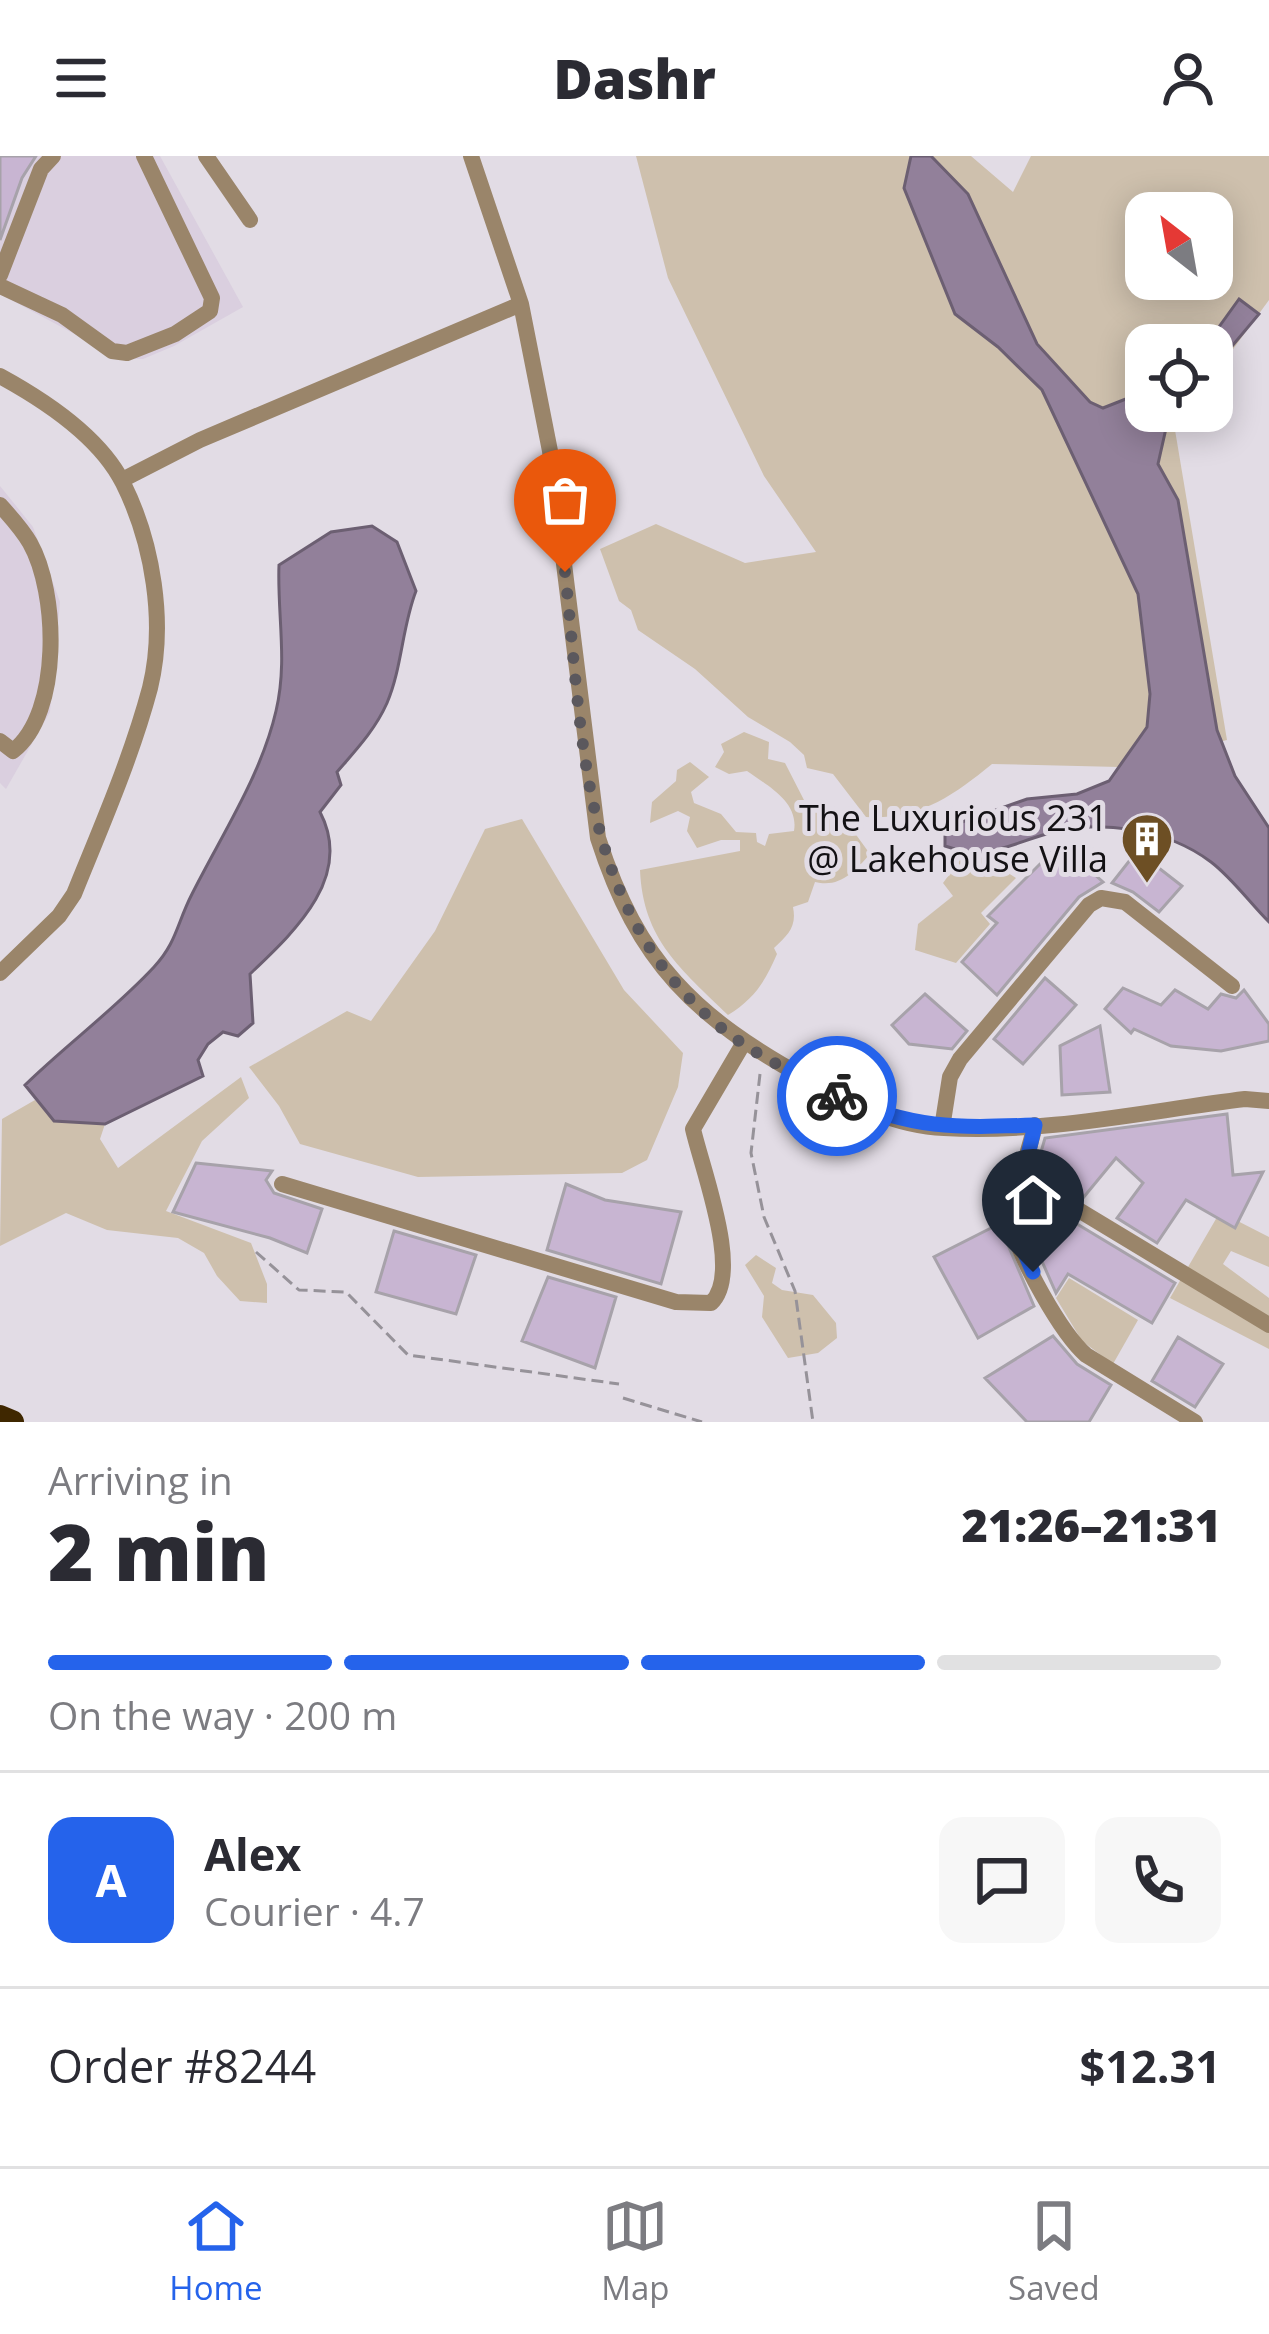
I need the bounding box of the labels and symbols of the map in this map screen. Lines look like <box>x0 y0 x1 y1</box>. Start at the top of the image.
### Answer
north arrow <box>1125 192 1233 300</box>
pin <box>514 449 616 572</box>
place label: The Luxurious 231 @ Lakehouse Villa <box>799 793 1108 883</box>
building icon: The Luxurious 231 @ Lakehouse Villa <box>1119 811 1175 885</box>
courier <box>777 1036 897 1156</box>
pin <box>982 1149 1084 1272</box>

